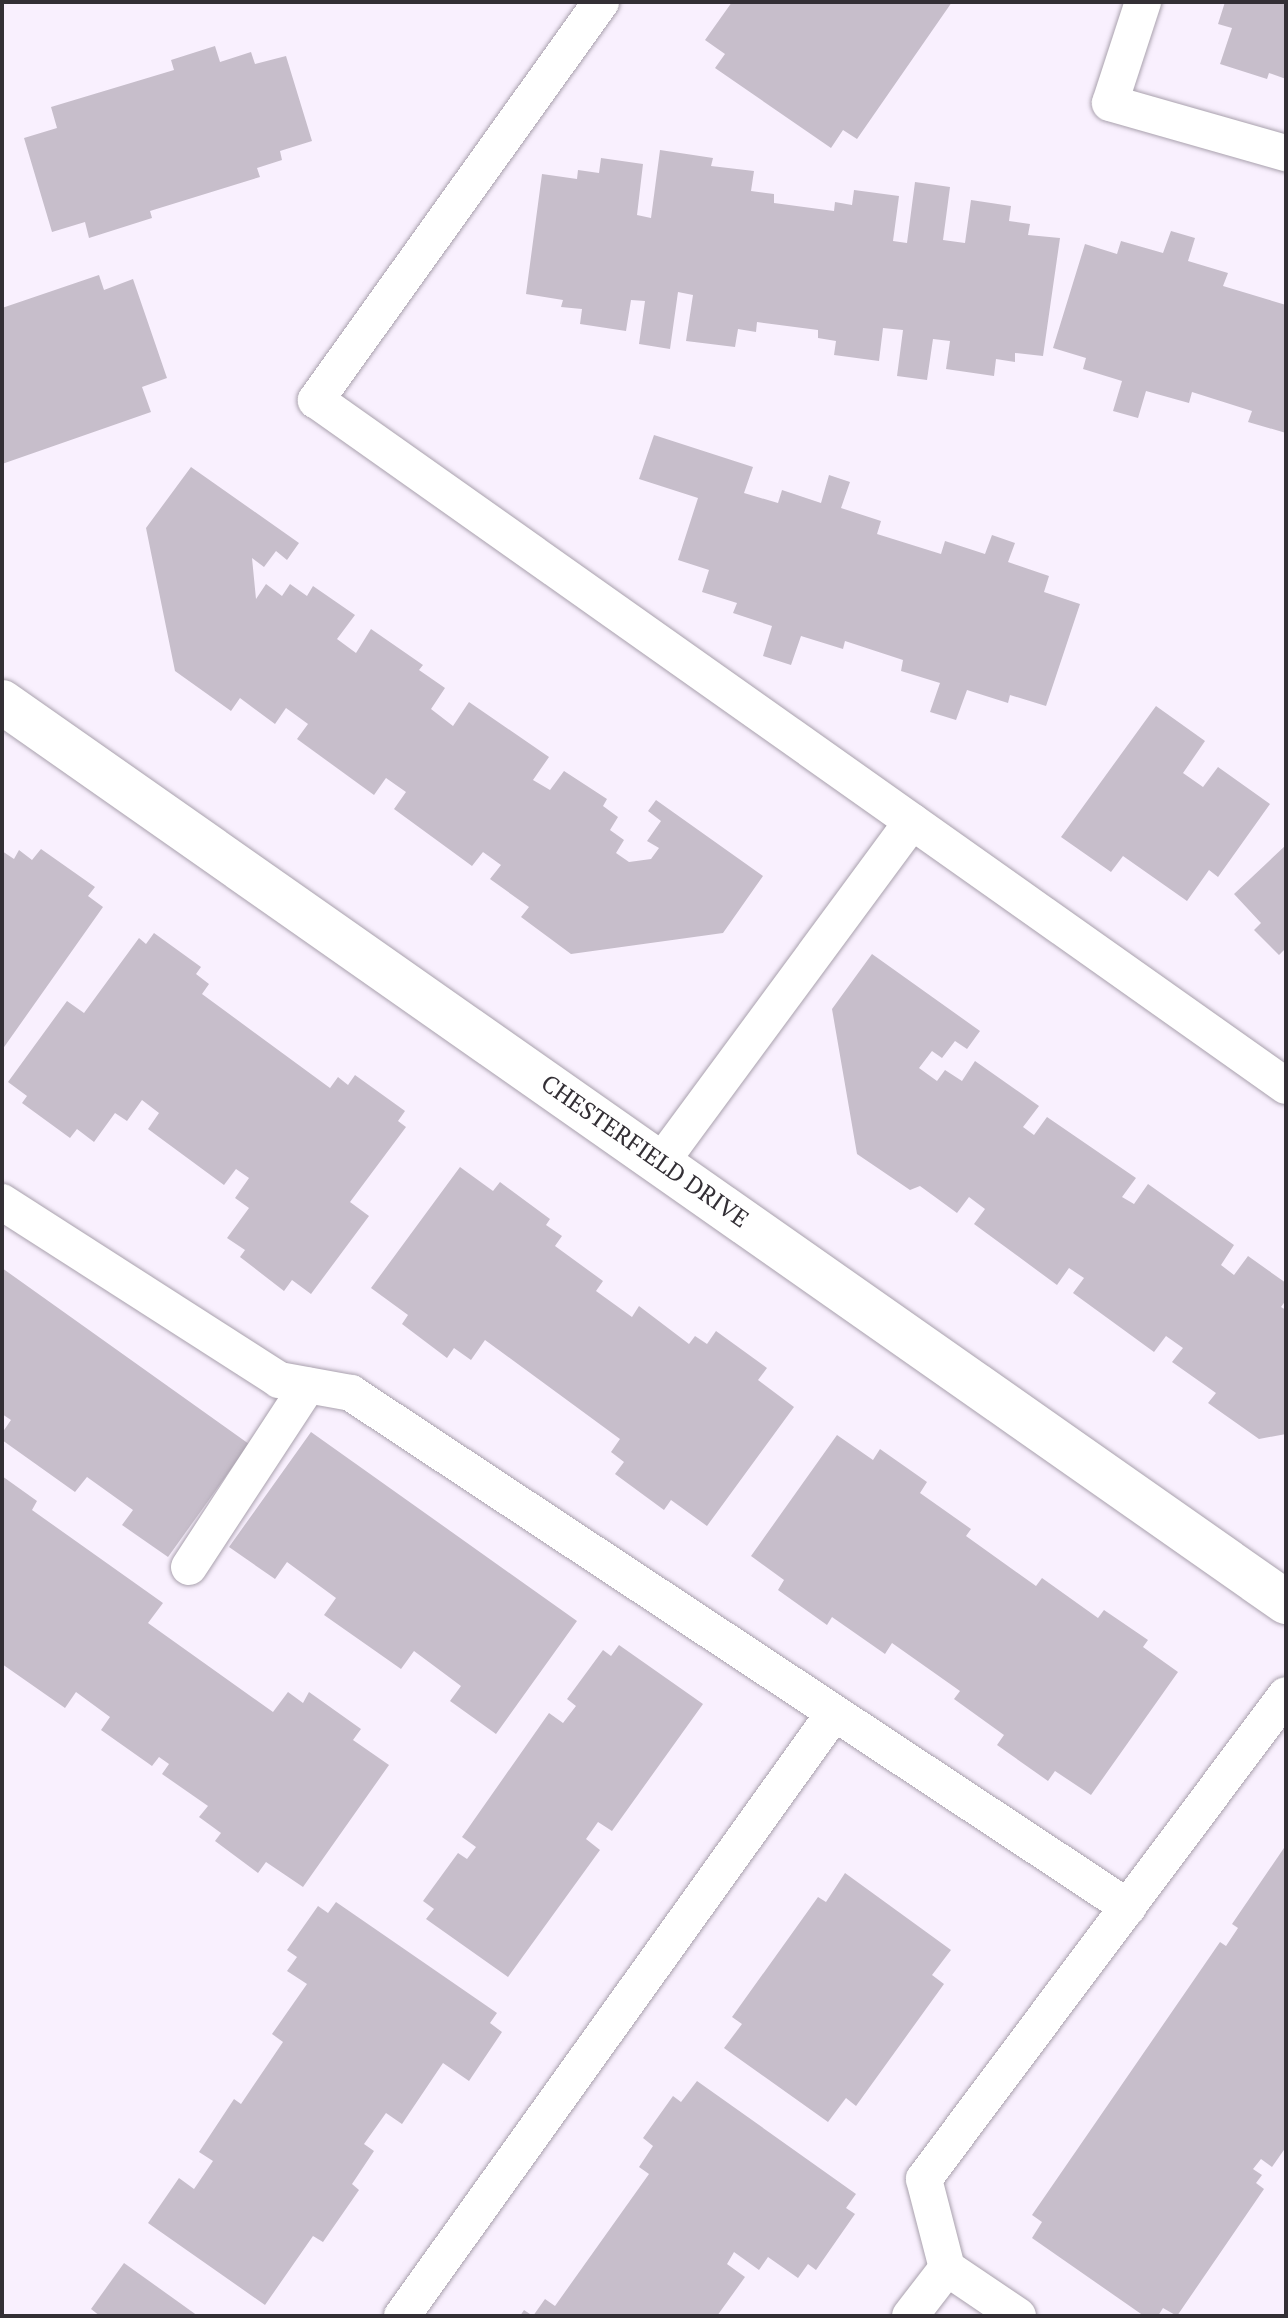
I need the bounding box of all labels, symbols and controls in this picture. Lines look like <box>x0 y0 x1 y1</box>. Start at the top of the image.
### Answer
street label: CHESTERFIELD DRIVE <box>536 1069 754 1233</box>

